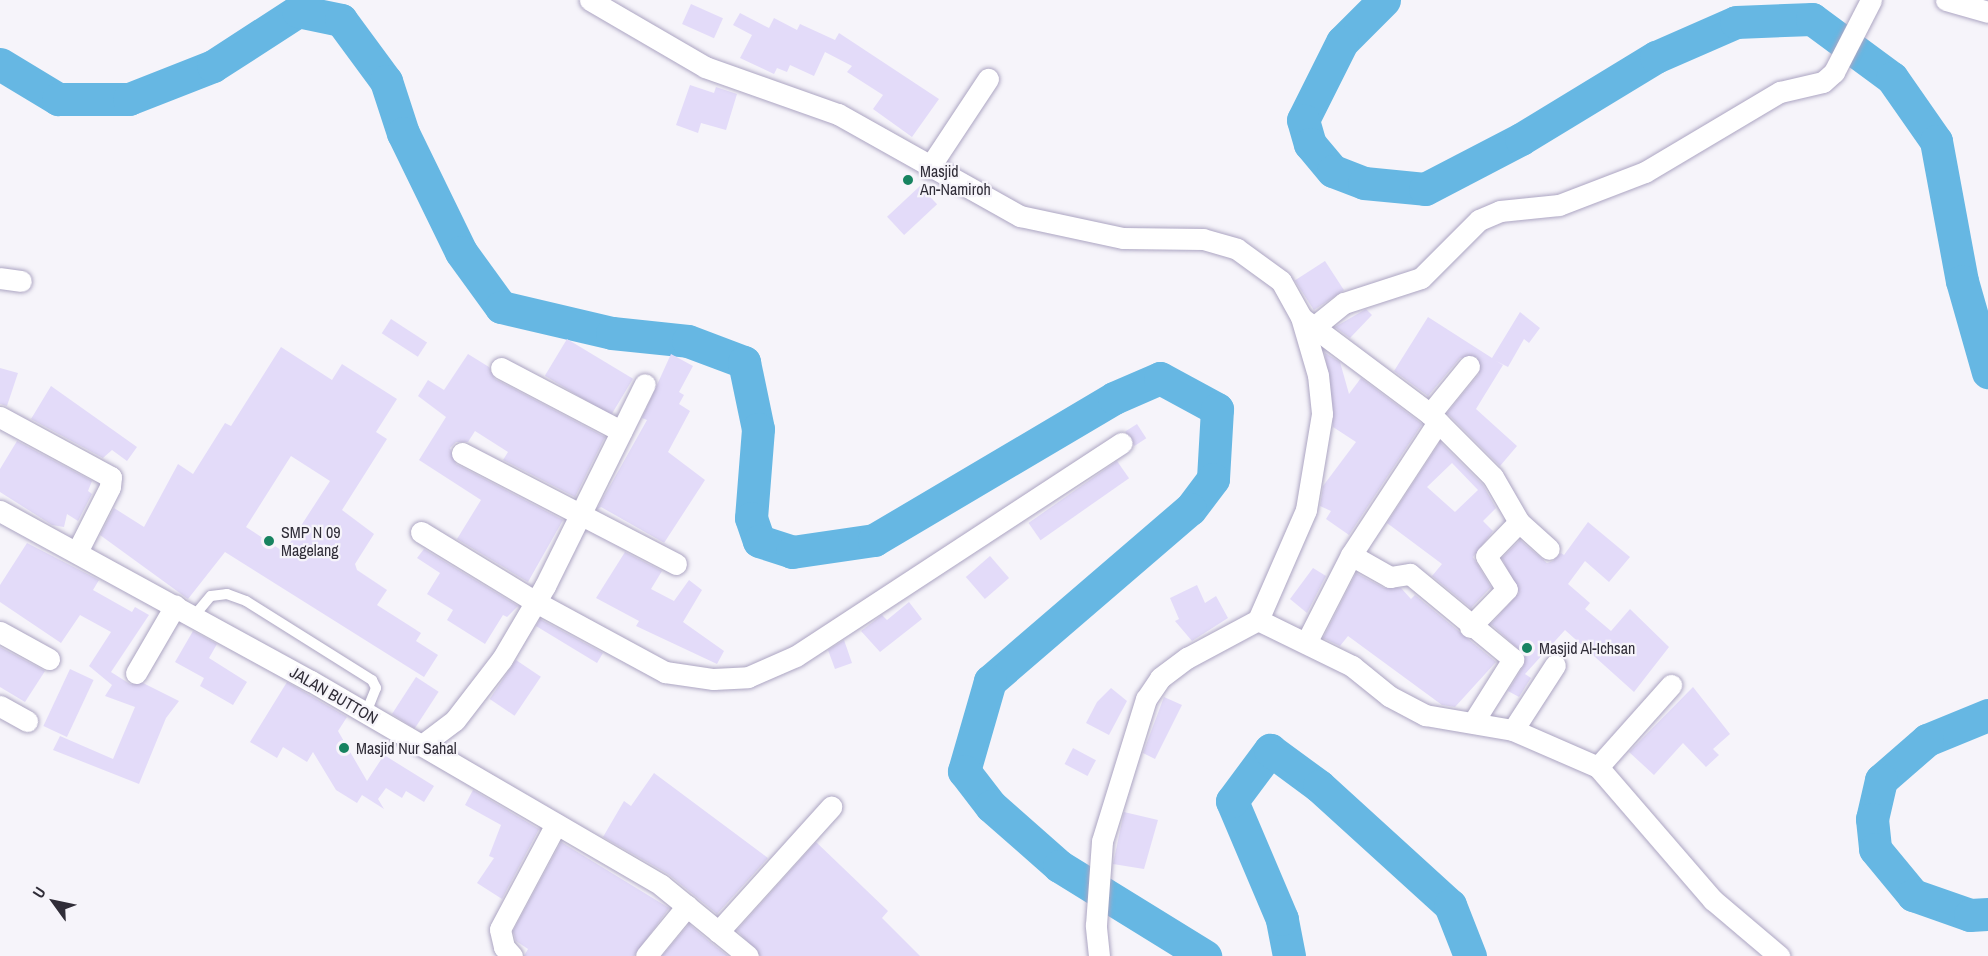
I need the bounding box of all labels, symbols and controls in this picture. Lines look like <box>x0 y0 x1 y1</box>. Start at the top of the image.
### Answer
place label: Masjid An-Namiroh <box>920 161 991 199</box>
marker: Masjid An-Namiroh <box>901 173 915 187</box>
place label: SMP N 09 Magelang <box>281 522 341 560</box>
marker: SMP N 09 Magelang <box>262 534 276 548</box>
place label: Masjid Al-Ichsan <box>1539 638 1636 658</box>
marker: Masjid Al-Ichsan <box>1520 641 1534 655</box>
street label: JALAN BUTTON <box>287 662 381 728</box>
place label: Masjid Nur Sahal <box>356 738 457 758</box>
marker: Masjid Nur Sahal <box>337 741 351 755</box>
north arrow <box>24 872 84 932</box>
text: U <box>27 882 51 902</box>

